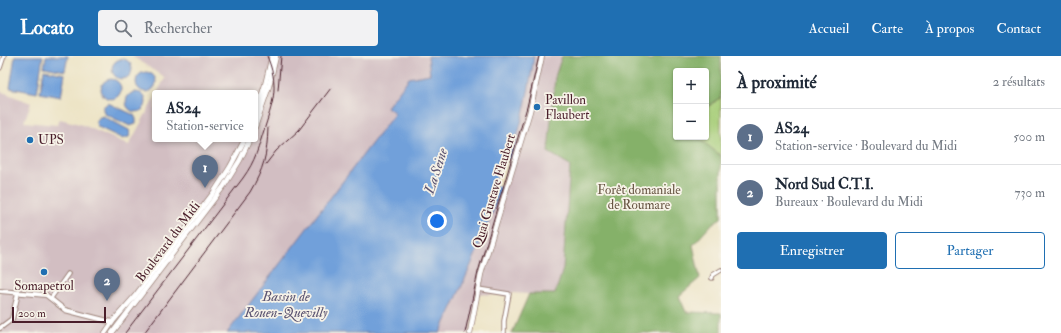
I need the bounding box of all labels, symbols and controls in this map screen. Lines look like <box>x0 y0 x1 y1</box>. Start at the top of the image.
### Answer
search box <box>98 10 378 46</box>
text: Locato <box>20 16 74 40</box>
icon: search <box>112 17 134 39</box>
text: Rechercher <box>144 19 212 38</box>
text: Accueil <box>809 20 849 37</box>
text: Carte <box>871 20 903 37</box>
text: À propos <box>925 20 974 37</box>
text: Contact <box>996 20 1041 37</box>
map controls <box>673 68 709 140</box>
button: + <box>673 68 709 104</box>
text: À proximité <box>737 72 817 93</box>
text: 2 résultats <box>993 74 1045 90</box>
popup <box>152 90 258 142</box>
place label: Pavillon Flaubert <box>545 92 589 123</box>
text: AS24 <box>166 99 200 118</box>
marker: Pavillon Flaubert <box>532 102 542 112</box>
button: − <box>673 104 709 140</box>
text: Station-service <box>166 118 244 134</box>
text: AS24 <box>775 119 809 138</box>
text: 1 <box>748 129 752 145</box>
text: 500 m <box>1013 129 1045 145</box>
place label: UPS <box>38 132 64 148</box>
street label: Quai Gustave Flaubert <box>469 132 519 250</box>
marker: UPS <box>25 135 35 145</box>
text: Station-service · Boulevard du Midi <box>775 138 957 154</box>
water label: La Seine <box>420 146 451 197</box>
pin: 1 <box>192 155 218 188</box>
text: Nord Sud C.T.I. <box>775 175 873 194</box>
park label: Forêt domaniale de Roumare <box>597 182 681 213</box>
text: 2 <box>747 185 753 201</box>
text: 730 m <box>1015 185 1045 201</box>
text: Bureaux · Boulevard du Midi <box>775 194 923 210</box>
street label: Boulevard du Midi <box>133 198 204 285</box>
your location <box>427 211 447 231</box>
button: Enregistrer <box>737 232 887 269</box>
button: Partager <box>895 232 1045 269</box>
marker: Somapetrol <box>39 267 49 277</box>
pin: 2 <box>94 268 120 301</box>
place label: Somapetrol <box>14 278 74 295</box>
water label: Bassin de Rouen-Quevilly <box>244 288 328 322</box>
scale bar <box>12 305 106 324</box>
text: 200 m <box>18 307 46 320</box>

